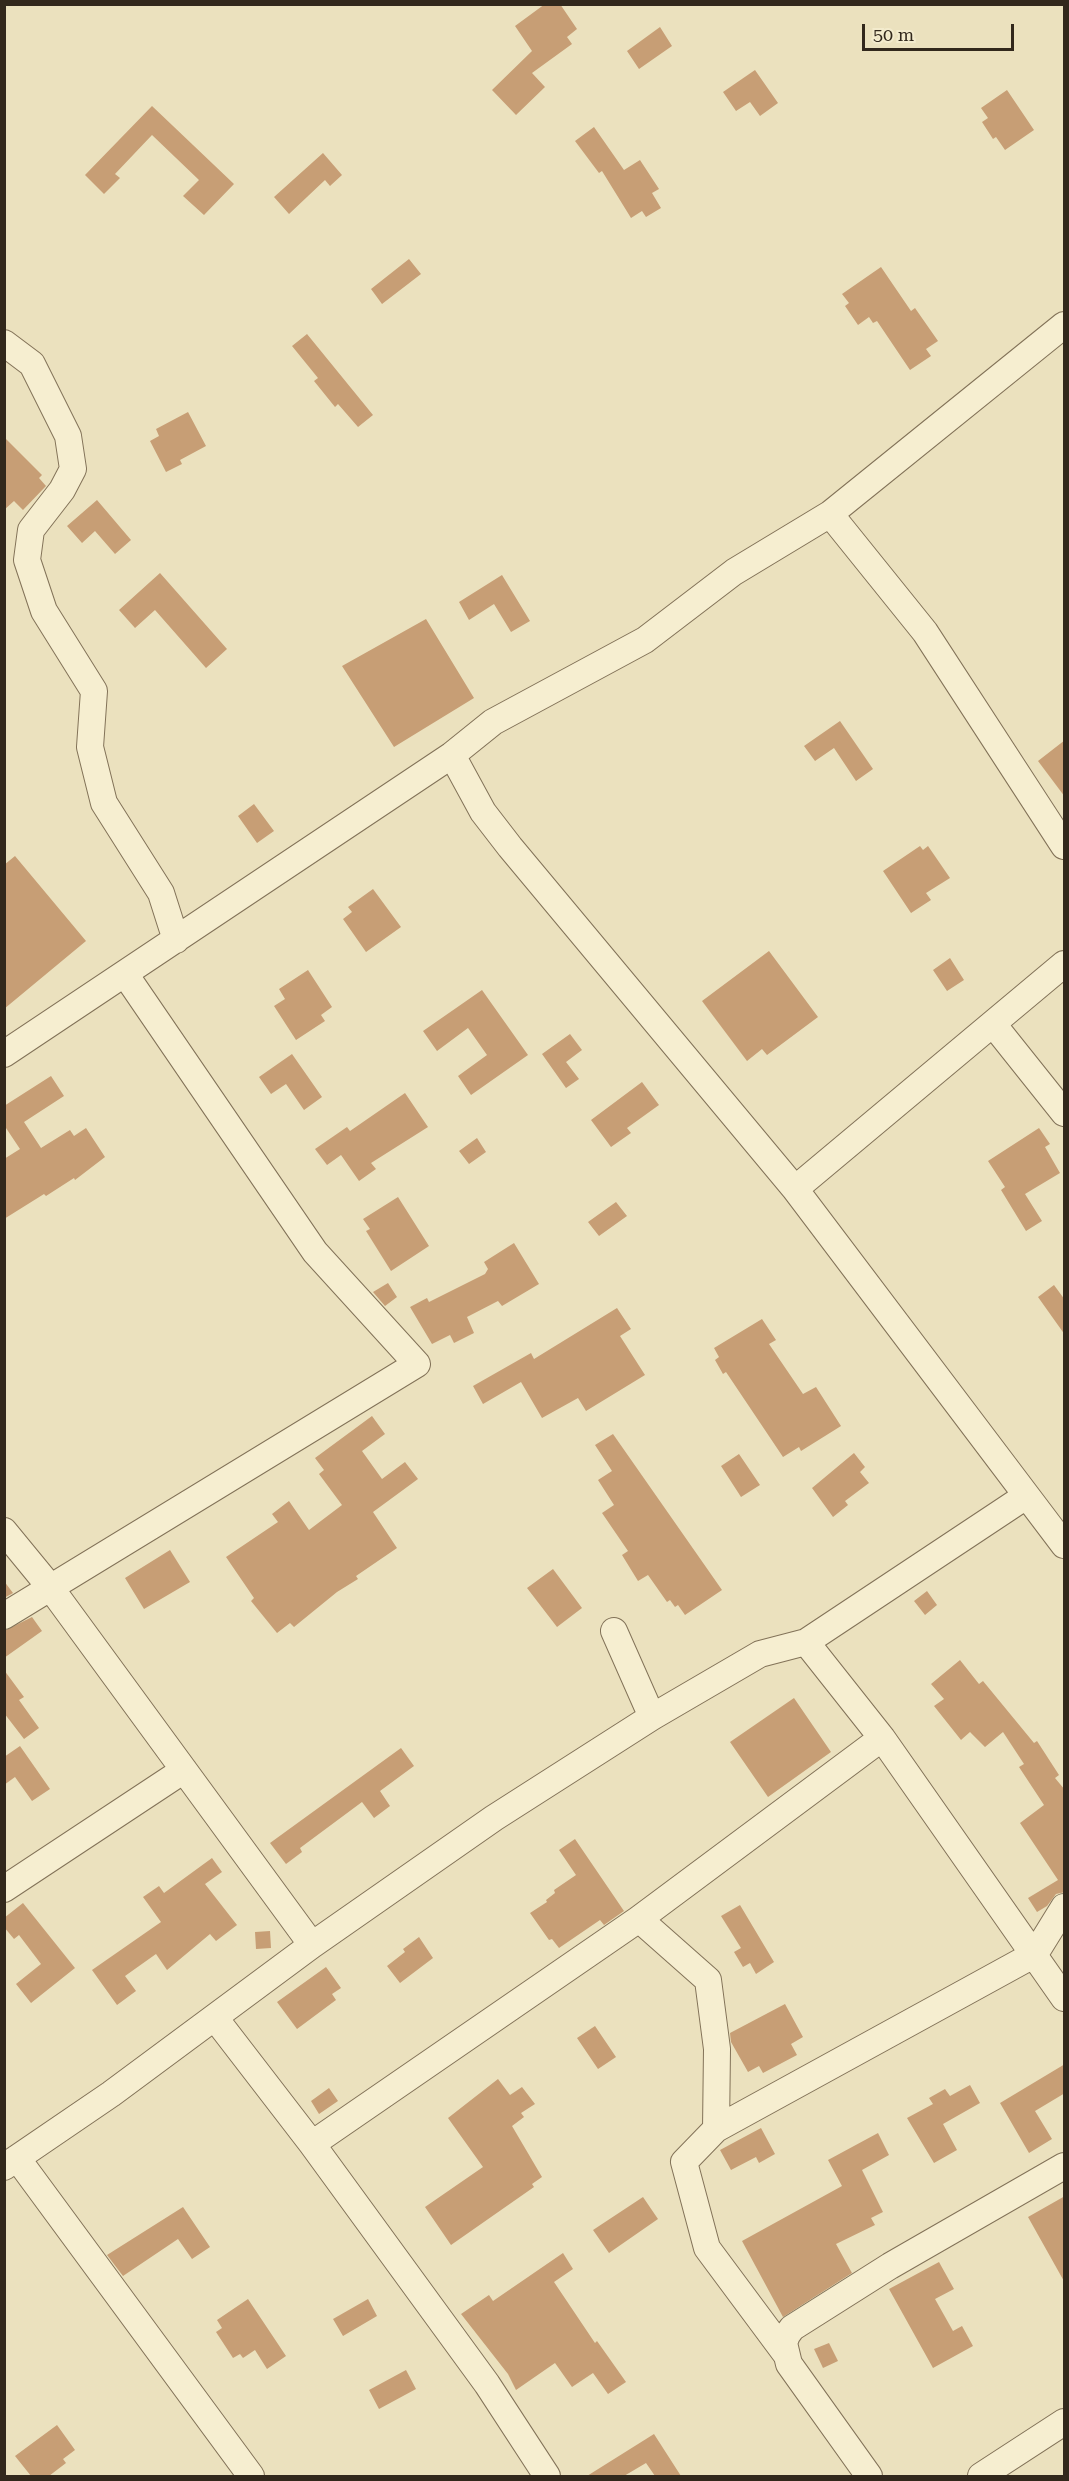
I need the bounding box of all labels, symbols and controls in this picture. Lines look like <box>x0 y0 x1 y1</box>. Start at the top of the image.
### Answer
scale bar <box>865 12 1016 50</box>
text: 50 m <box>873 24 914 45</box>

